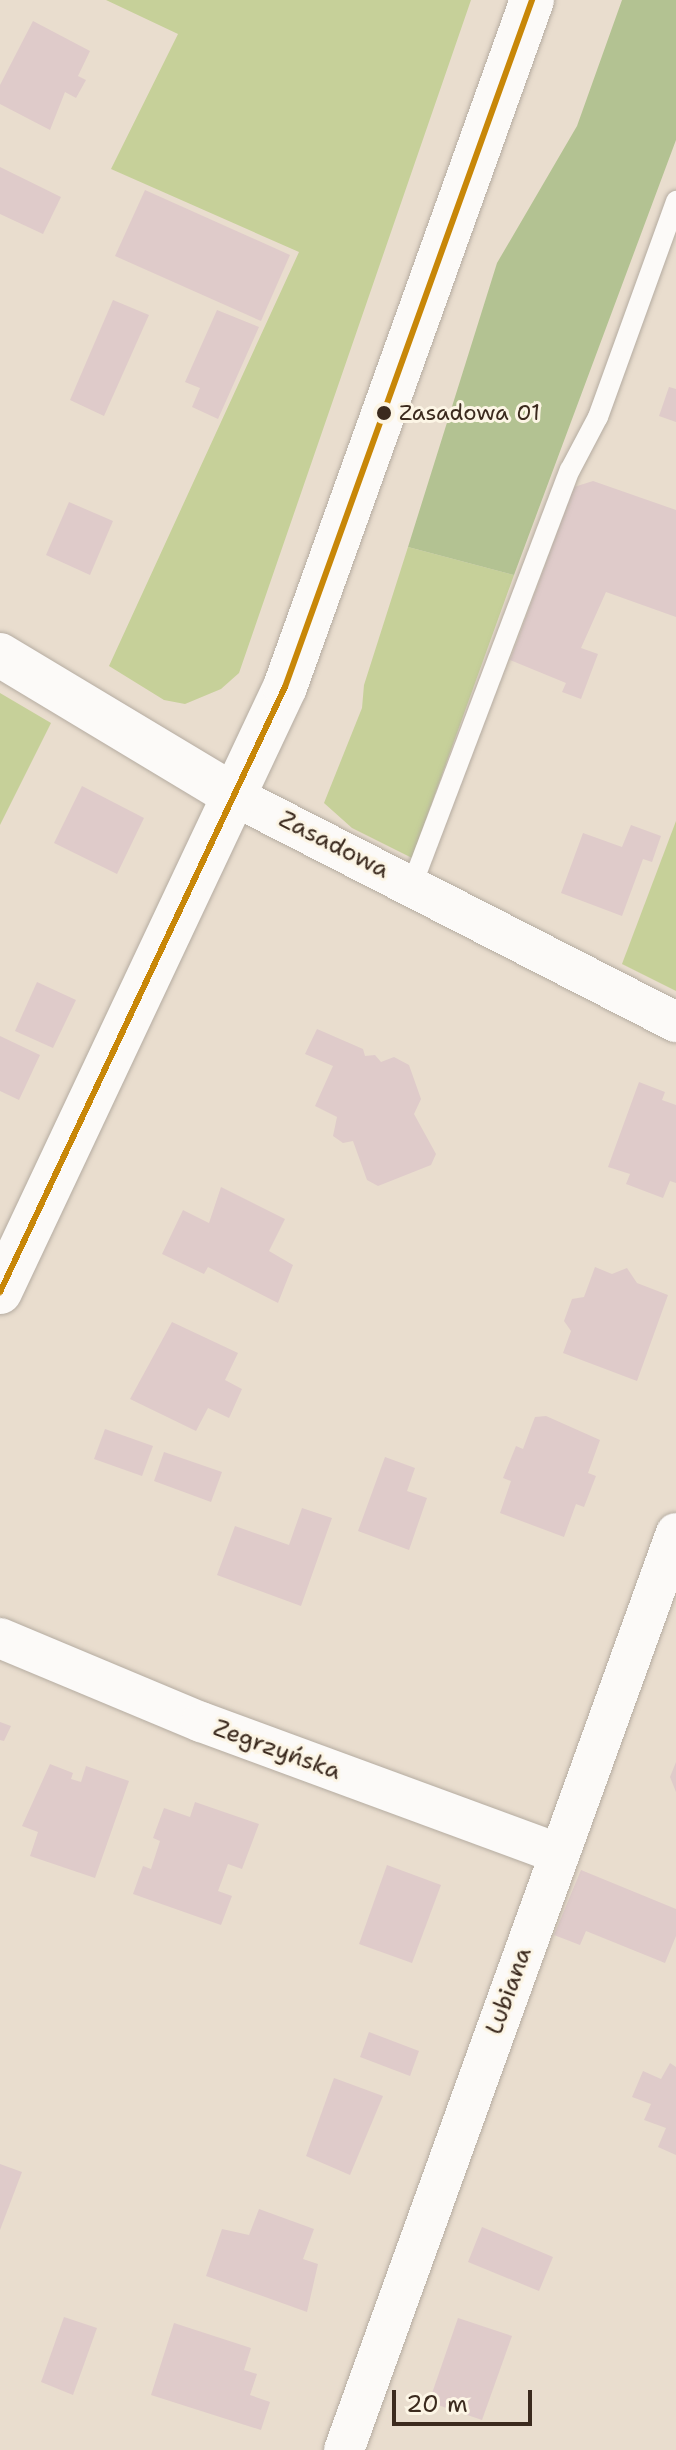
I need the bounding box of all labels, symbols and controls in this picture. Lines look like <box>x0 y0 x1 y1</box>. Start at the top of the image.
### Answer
place label: Zasadowa 01 <box>399 400 540 426</box>
marker: Zasadowa 01 <box>376 405 392 421</box>
street label: Zasadowa <box>274 805 394 885</box>
street label: Zegrzyńska <box>209 1714 345 1786</box>
street label: Lubiana <box>480 1943 538 2039</box>
scale bar <box>396 2374 536 2424</box>
text: 20 m <box>406 2388 468 2420</box>

